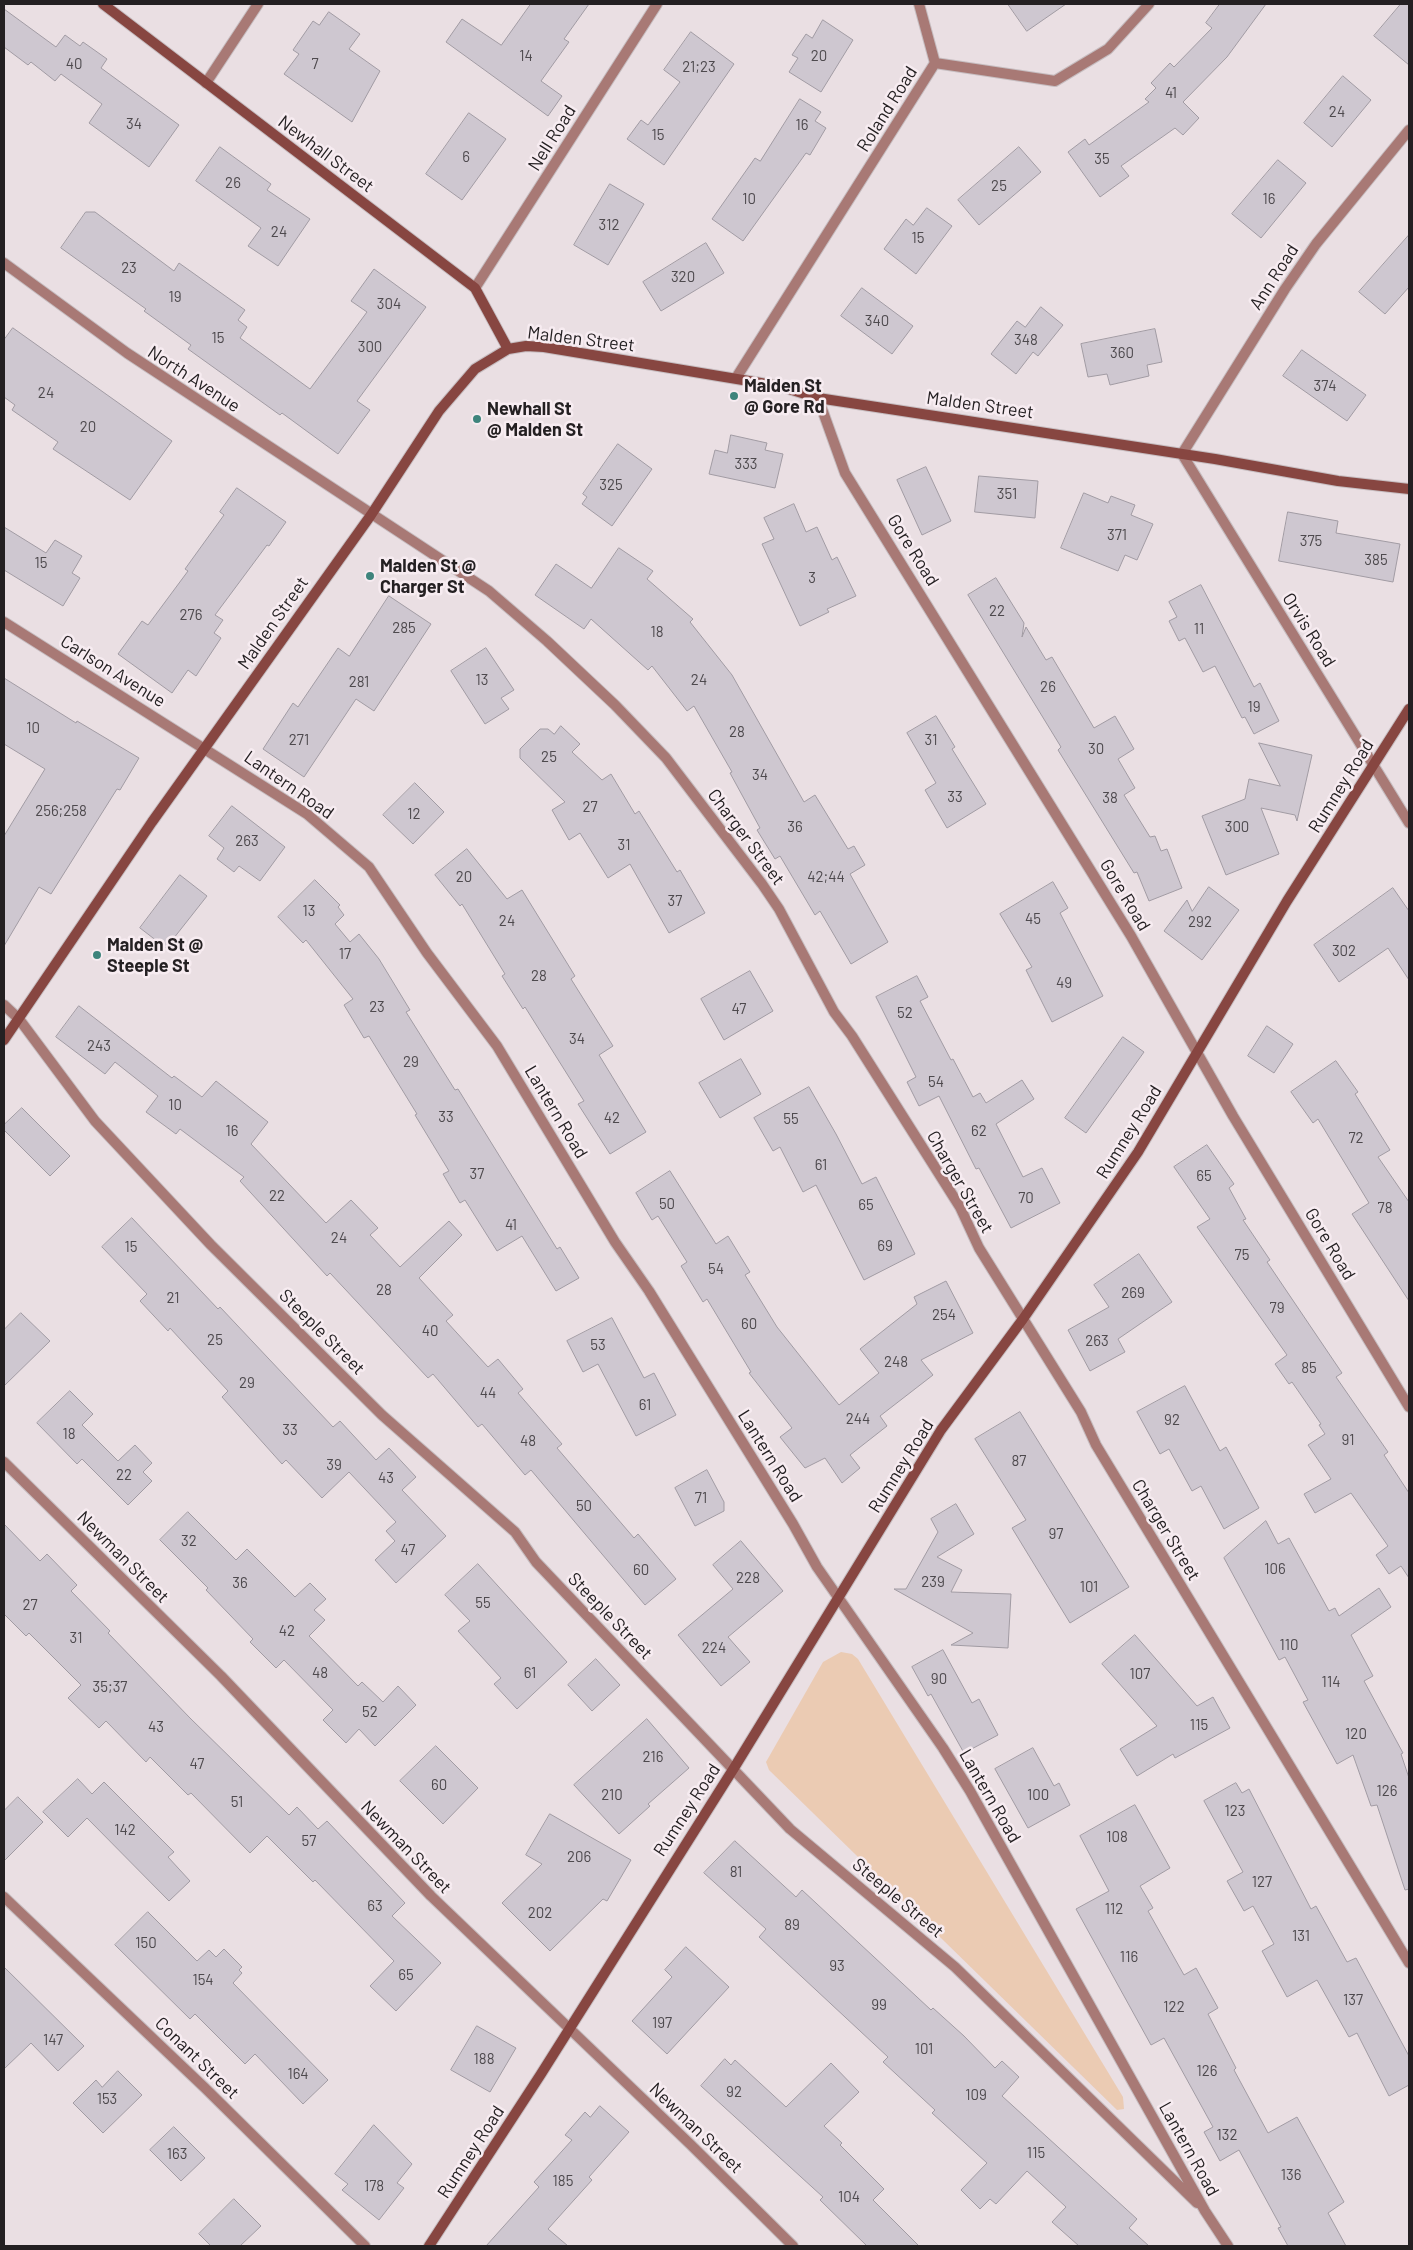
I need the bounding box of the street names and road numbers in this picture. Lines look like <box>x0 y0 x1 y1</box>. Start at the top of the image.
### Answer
street label: Roland Road <box>852 62 922 156</box>
street label: Nell Road <box>523 101 581 175</box>
street label: Newhall Street <box>274 111 378 197</box>
street label: Ann Road <box>1245 240 1303 314</box>
street label: Malden Street <box>526 322 636 356</box>
street label: North Avenue <box>144 341 244 417</box>
street label: Malden Street <box>925 387 1035 423</box>
street label: Gore Road <box>883 510 943 590</box>
street label: Malden Street <box>233 573 313 673</box>
street label: Orvis Road <box>1278 589 1340 671</box>
street label: Carlson Avenue <box>57 630 169 712</box>
street label: Rumney Road <box>1304 735 1378 837</box>
street label: Lantern Road <box>240 746 338 824</box>
street label: Charger Street <box>703 785 789 889</box>
street label: Gore Road <box>1095 855 1155 935</box>
street label: Lantern Road <box>520 1062 592 1162</box>
street label: Rumney Road <box>1092 1081 1166 1183</box>
street label: Charger Street <box>922 1127 998 1237</box>
street label: Gore Road <box>1300 1204 1360 1284</box>
street label: Steeple Street <box>275 1285 369 1379</box>
street label: Lantern Road <box>733 1406 807 1506</box>
street label: Rumney Road <box>864 1415 938 1517</box>
street label: Charger Street <box>1127 1475 1205 1585</box>
street label: Newman Street <box>73 1507 173 1607</box>
street label: Steeple Street <box>563 1568 657 1664</box>
street label: Lantern Road <box>954 1745 1026 1847</box>
street label: Rumney Road <box>649 1760 725 1860</box>
street label: Newman Street <box>356 1796 456 1898</box>
street label: Steeple Street <box>848 1854 948 1942</box>
street label: Conant Street <box>150 2013 244 2103</box>
street label: Newman Street <box>645 2078 747 2178</box>
street label: Lantern Road <box>1154 2098 1224 2200</box>
street label: Rumney Road <box>433 2102 509 2202</box>

